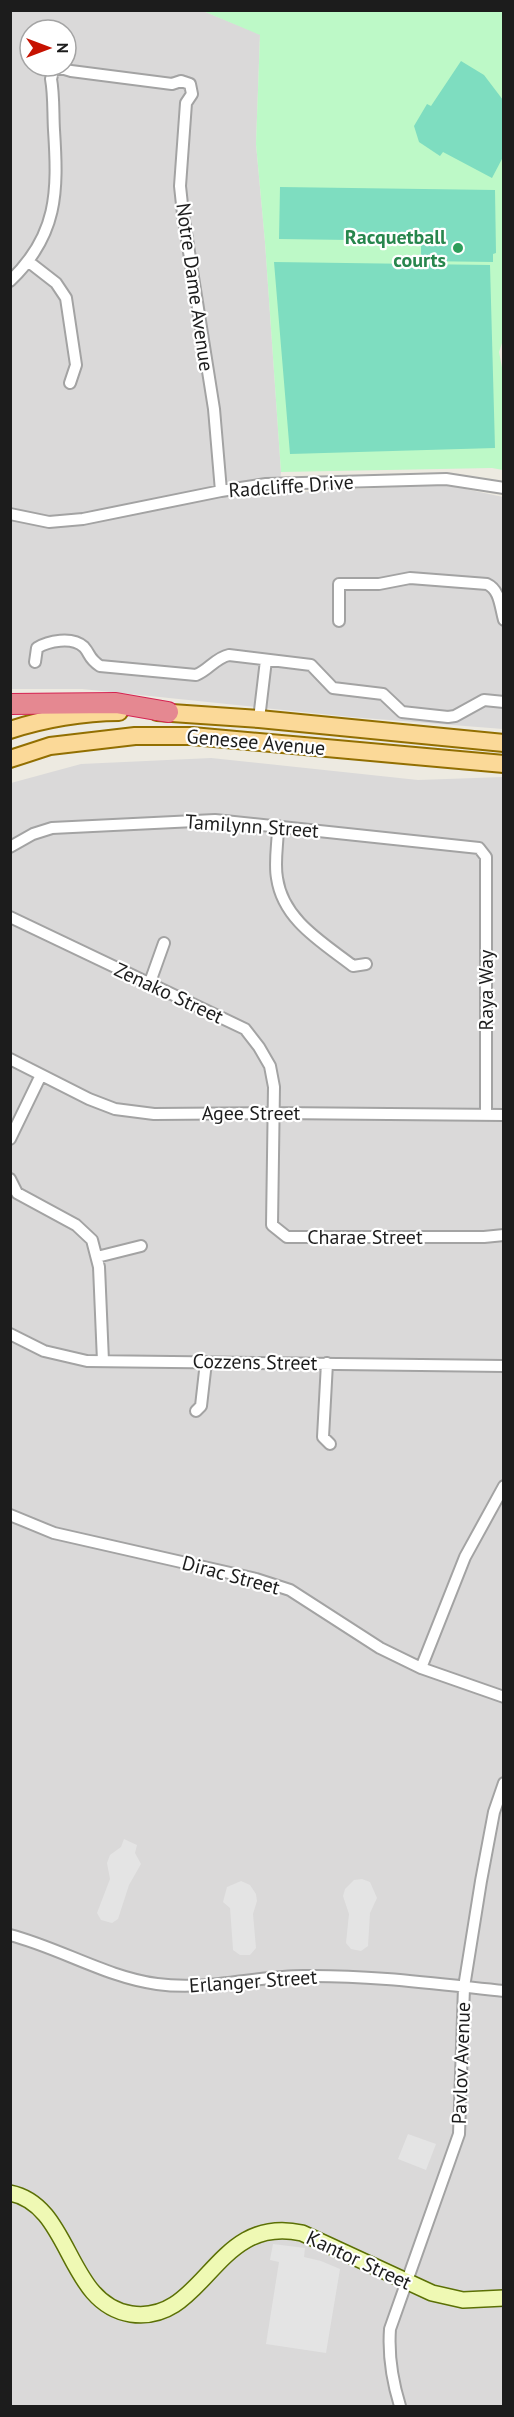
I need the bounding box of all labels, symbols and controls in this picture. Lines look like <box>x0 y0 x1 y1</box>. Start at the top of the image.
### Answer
north arrow <box>18 18 78 78</box>
text: N <box>53 43 73 53</box>
street label: Notre Dame Avenue <box>170 201 220 373</box>
place label: Racquetball courts <box>345 224 446 273</box>
marker: Racquetball courts <box>451 241 465 255</box>
street label: Radcliffe Drive <box>228 469 354 503</box>
street label: Genesee Avenue <box>186 723 326 761</box>
street label: Tamilynn Street <box>184 808 320 844</box>
street label: Raya Way <box>473 949 499 1030</box>
street label: Zenako Street <box>110 956 228 1030</box>
street label: Agee Street <box>202 1100 301 1126</box>
street label: Charae Street <box>307 1224 423 1250</box>
street label: Cozzens Street <box>192 1348 318 1376</box>
street label: Dirac Street <box>179 1549 283 1601</box>
street label: Erlanger Street <box>188 1964 318 1998</box>
street label: Pavlov Avenue <box>446 2001 476 2125</box>
street label: Kantor Street <box>302 2224 416 2296</box>

